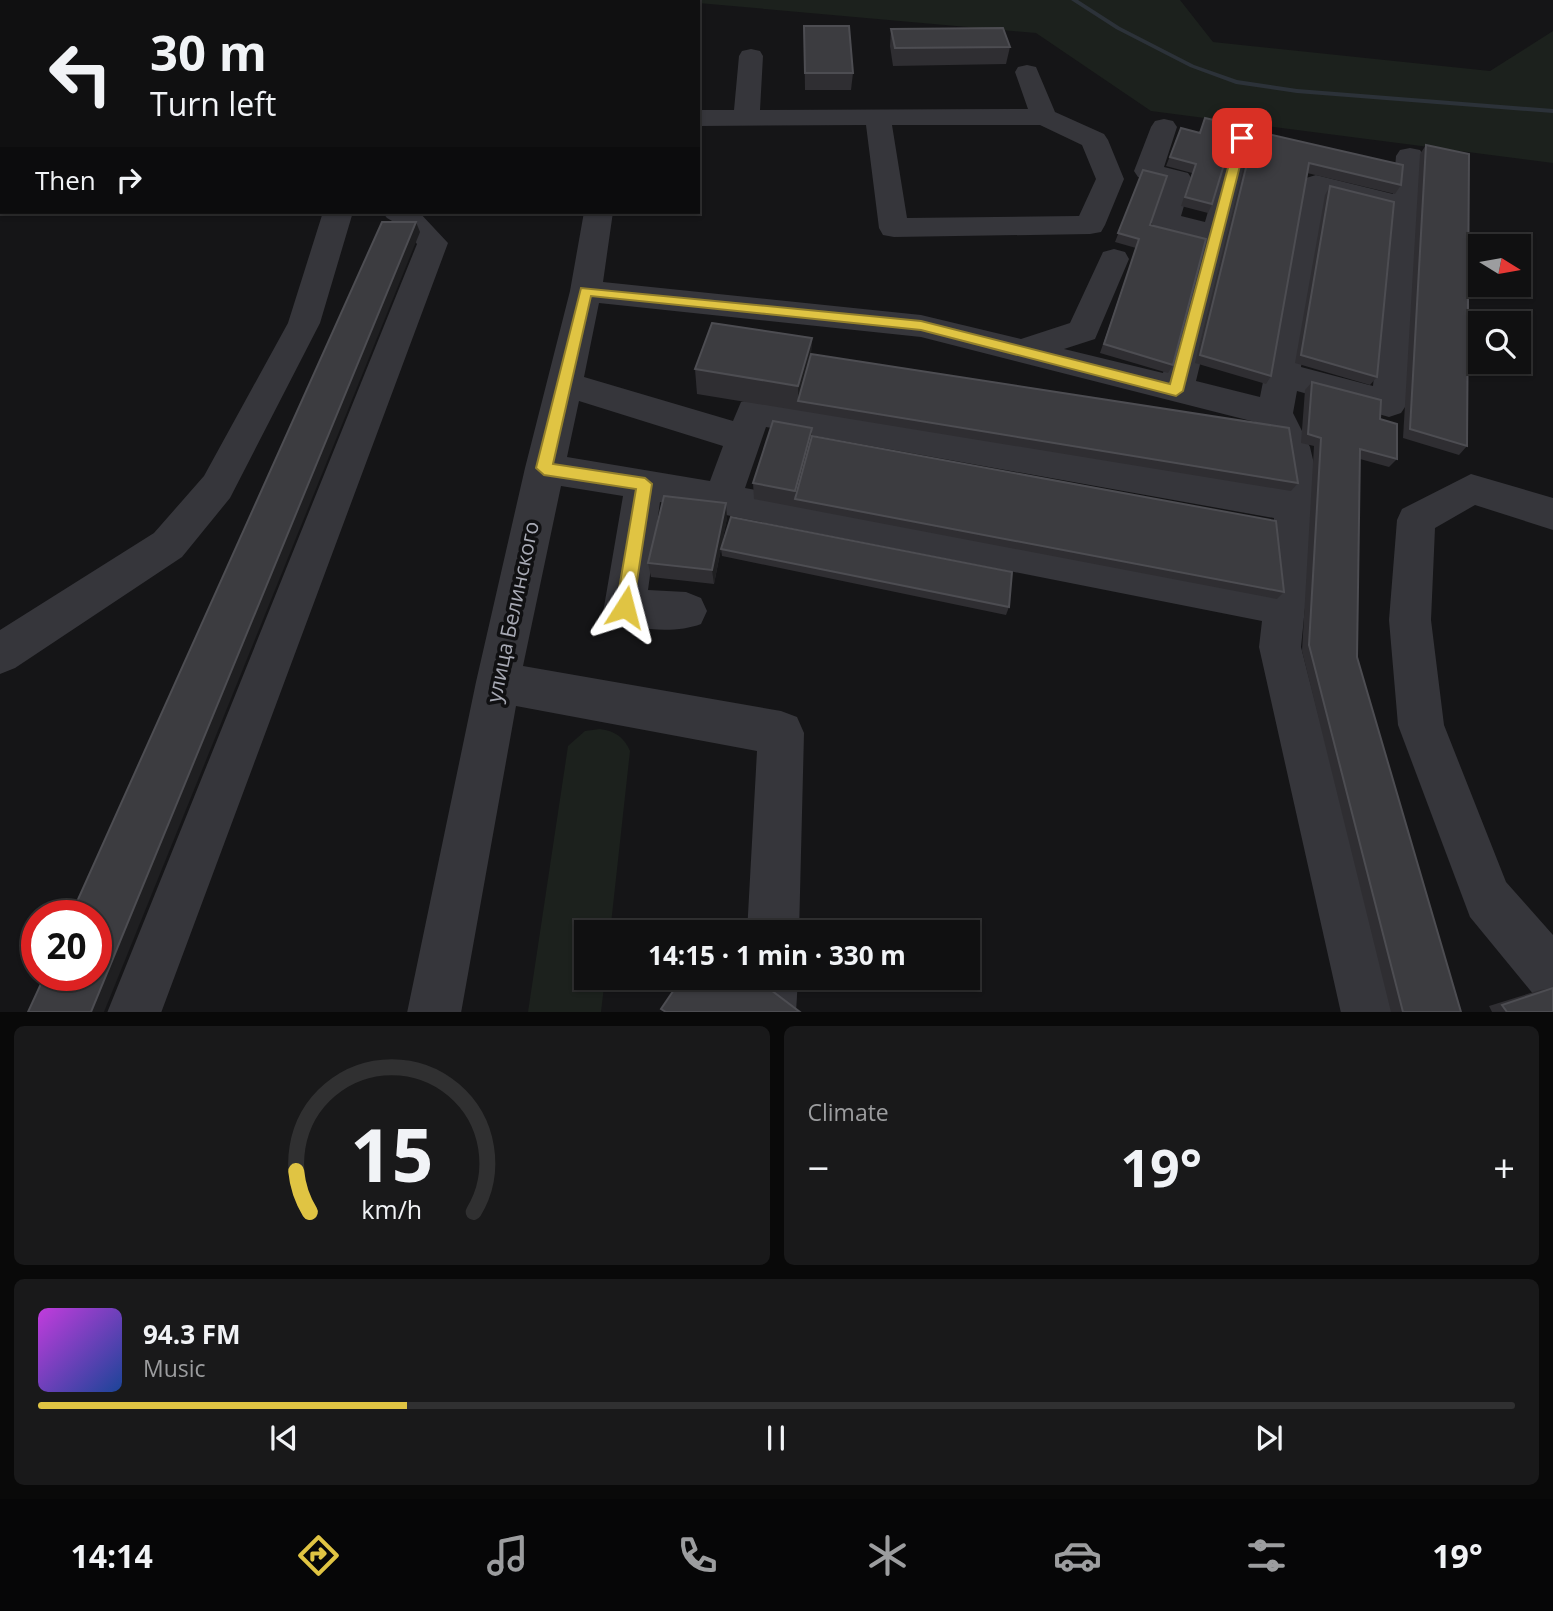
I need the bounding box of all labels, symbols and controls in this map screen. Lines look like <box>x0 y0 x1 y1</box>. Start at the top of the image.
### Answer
text: 30 m <box>150 19 267 85</box>
icon: left <box>35 28 126 119</box>
text: Turn left <box>150 82 276 125</box>
pin <box>1212 108 1272 168</box>
icon: arrive <box>1223 119 1261 157</box>
icon: right <box>110 161 148 199</box>
text: Then <box>35 162 96 198</box>
north arrow <box>1468 234 1531 298</box>
map controls <box>1468 234 1531 374</box>
button: search <box>1468 311 1531 374</box>
street label: улица Белинского <box>479 519 545 705</box>
position arrow <box>588 570 662 644</box>
speed limit sign: 20 <box>21 900 112 991</box>
text: 14:15 · 1 min · 330 m <box>648 937 906 973</box>
text: Climate <box>808 1096 889 1128</box>
text: 15 <box>350 1104 433 1203</box>
text: 19° <box>1120 1131 1202 1202</box>
text: − <box>808 1141 829 1193</box>
text: + <box>1493 1141 1515 1193</box>
text: km/h <box>361 1191 422 1225</box>
text: 94.3 FM <box>143 1316 241 1352</box>
text: Music <box>143 1352 206 1384</box>
icon: previous <box>265 1419 303 1457</box>
icon: pause <box>757 1419 795 1457</box>
icon: next <box>1250 1419 1288 1457</box>
icon: directions <box>294 1531 343 1580</box>
icon: music <box>483 1531 532 1580</box>
icon: phone <box>673 1531 722 1580</box>
icon: climate <box>863 1531 912 1580</box>
icon: car <box>1053 1531 1102 1580</box>
icon: filters <box>1242 1531 1291 1580</box>
text: 14:14 <box>70 1534 153 1577</box>
text: 19° <box>1432 1534 1483 1577</box>

